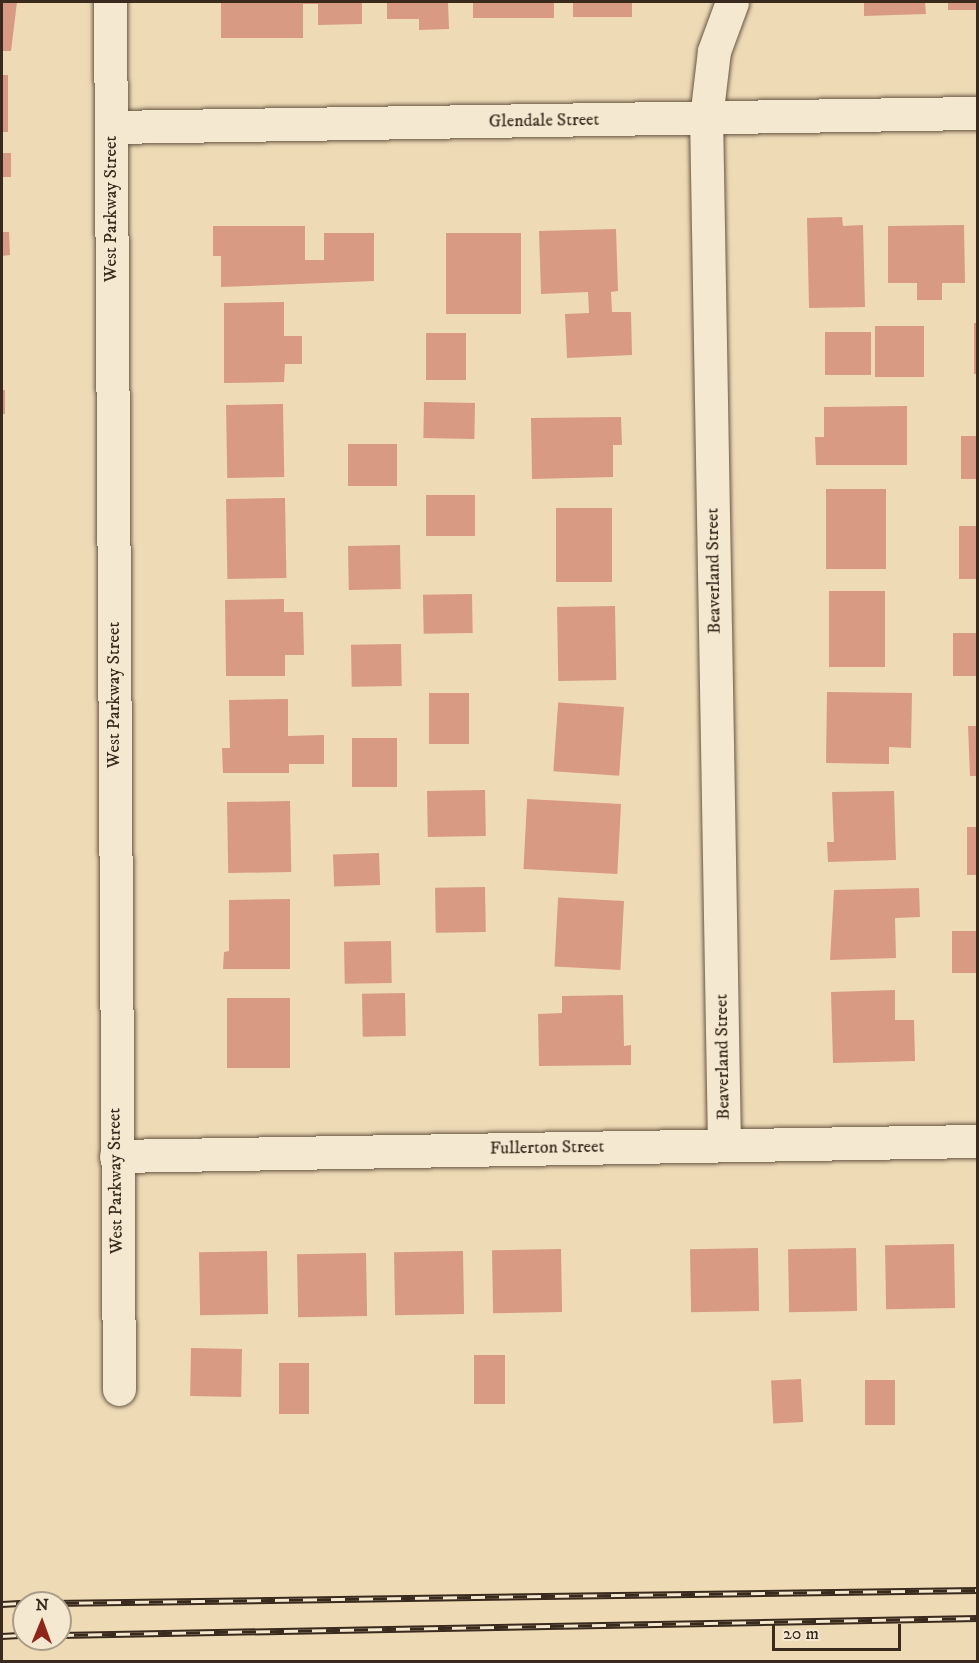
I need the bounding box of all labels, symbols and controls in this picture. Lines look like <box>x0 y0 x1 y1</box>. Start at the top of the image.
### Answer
street label: Glendale Street <box>489 109 599 133</box>
street label: West Parkway Street <box>100 136 122 282</box>
street label: Beaverland Street <box>702 508 726 634</box>
street label: West Parkway Street <box>103 622 125 768</box>
street label: Beaverland Street <box>711 994 735 1120</box>
street label: West Parkway Street <box>104 1108 128 1254</box>
street label: Fullerton Street <box>490 1136 604 1160</box>
north arrow <box>12 1591 72 1651</box>
text: N <box>36 1595 49 1615</box>
scale bar <box>775 1612 904 1650</box>
text: 20 m <box>783 1623 819 1645</box>

